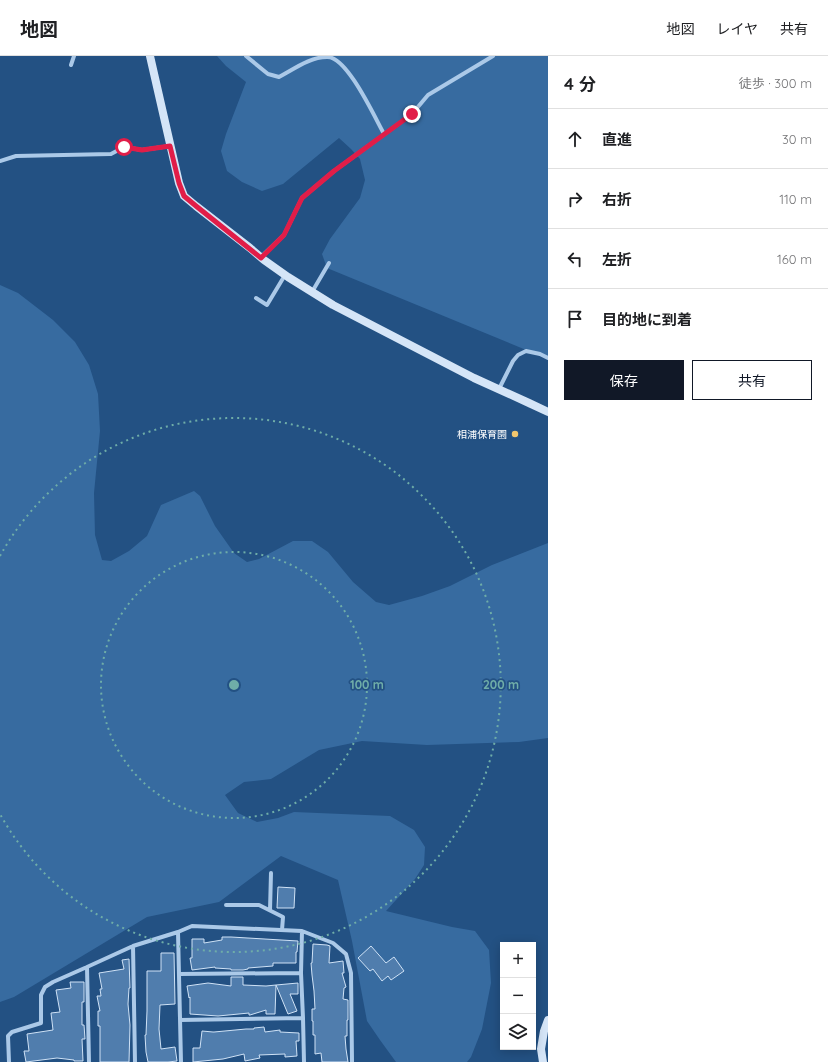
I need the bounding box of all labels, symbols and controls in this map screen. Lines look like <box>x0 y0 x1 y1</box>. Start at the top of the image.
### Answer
text: 地図 <box>20 17 58 41</box>
text: 地図 <box>666 20 694 38</box>
text: レイヤ <box>716 20 758 38</box>
text: 共有 <box>780 20 808 38</box>
text: 4 分 <box>564 73 596 94</box>
text: 徒歩 · 300 m <box>739 75 812 91</box>
route end <box>403 105 421 123</box>
icon: ahead <box>564 128 586 150</box>
text: 直進 <box>602 130 632 149</box>
text: 30 m <box>782 131 812 147</box>
route start <box>115 138 133 156</box>
icon: right <box>564 188 586 210</box>
text: 右折 <box>602 190 632 209</box>
text: 110 m <box>779 191 812 207</box>
icon: left <box>564 248 586 270</box>
text: 左折 <box>602 250 632 269</box>
text: 160 m <box>777 251 812 267</box>
icon: arrive <box>564 308 586 330</box>
text: 目的地に到着 <box>602 310 692 329</box>
button: 保存 <box>564 360 684 400</box>
button: 共有 <box>692 360 812 400</box>
place label: 相浦保育園 <box>457 428 507 441</box>
marker: 相浦保育園 <box>510 429 520 439</box>
text: 100 m <box>350 677 384 692</box>
text: 200 m <box>483 677 519 692</box>
centre of rings <box>227 678 241 692</box>
map controls <box>500 942 536 1050</box>
button: + <box>500 942 536 978</box>
button: − <box>500 978 536 1014</box>
button: layers <box>500 1014 536 1050</box>

